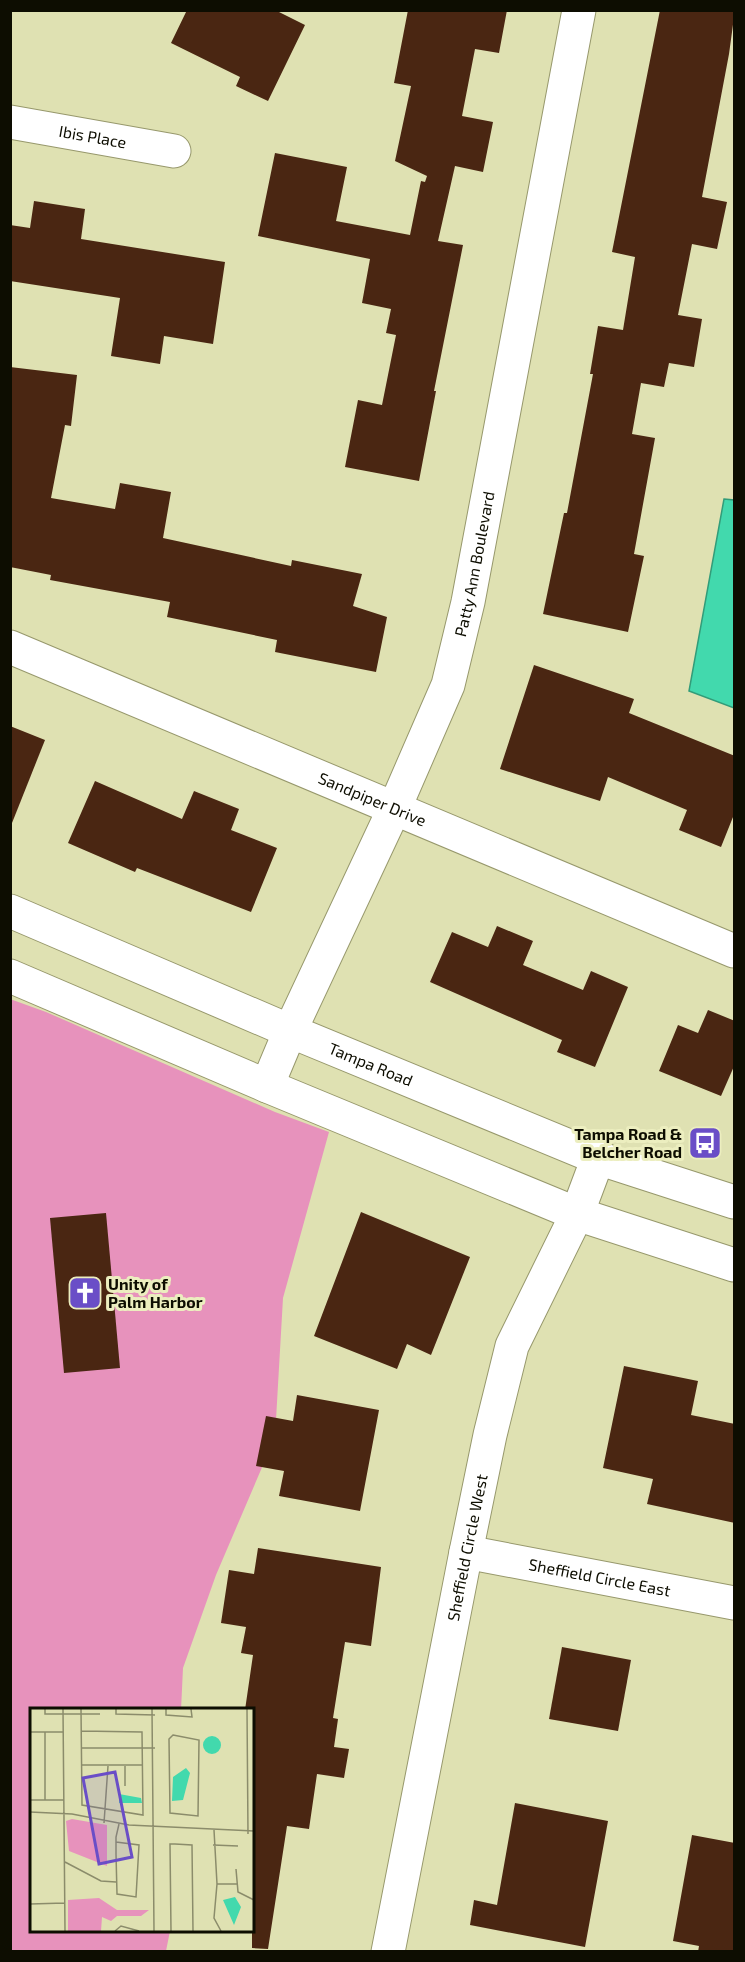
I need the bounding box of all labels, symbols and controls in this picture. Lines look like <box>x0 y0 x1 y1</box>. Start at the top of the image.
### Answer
street label: Ibis Place <box>58 121 128 151</box>
street label: Patty Ann Boulevard <box>450 490 498 638</box>
street label: Sandpiper Drive <box>316 768 429 830</box>
street label: Tampa Road <box>326 1038 416 1090</box>
place label: Tampa Road & Belcher Road <box>574 1124 682 1161</box>
bus stop icon: Tampa Road & Belcher Road <box>687 1125 723 1161</box>
place label: Unity of Palm Harbor <box>108 1274 203 1311</box>
church icon: Unity of Palm Harbor <box>67 1275 103 1311</box>
street label: Sheffield Circle West <box>443 1472 491 1623</box>
street label: Sheffield Circle East <box>527 1554 672 1600</box>
inset map <box>30 1708 254 1932</box>

